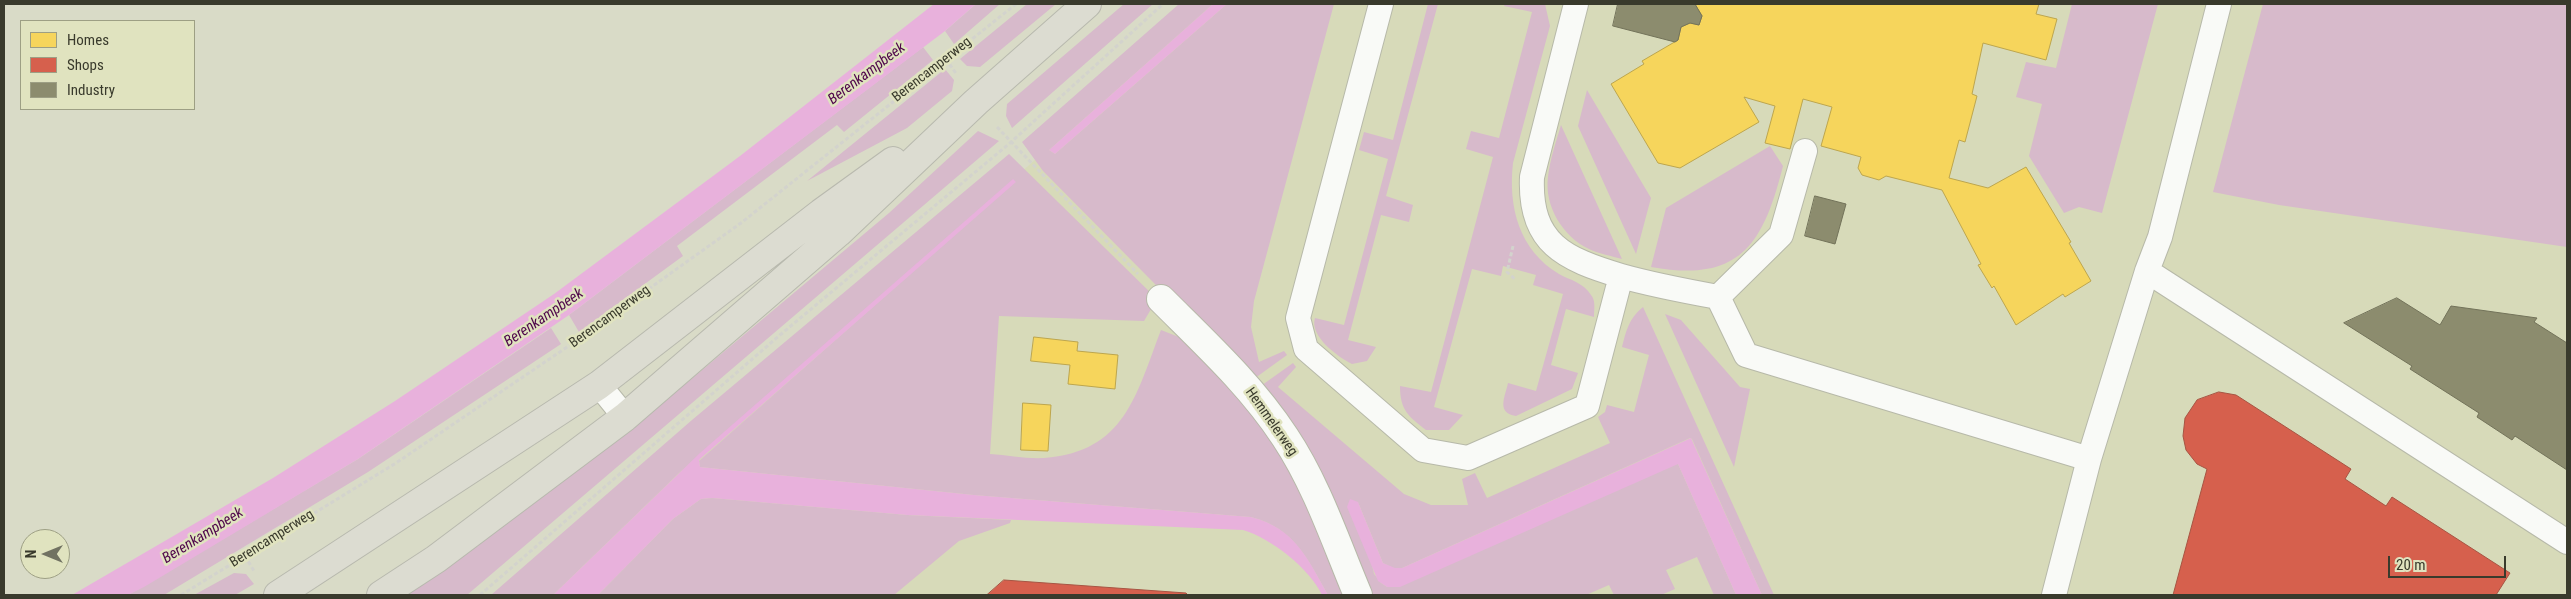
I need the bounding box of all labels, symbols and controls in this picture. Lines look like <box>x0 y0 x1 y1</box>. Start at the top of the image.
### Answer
legend <box>20 20 195 110</box>
text: Homes <box>67 31 109 49</box>
street label: Berencamperweg <box>889 34 975 106</box>
water label: Berenkampbeek <box>825 39 909 109</box>
text: Shops <box>67 56 104 74</box>
text: Industry <box>67 81 115 99</box>
street label: Berencamperweg <box>566 282 654 352</box>
water label: Berenkampbeek <box>501 285 587 351</box>
street label: Hemmelerweg <box>1241 385 1301 459</box>
water label: Berenkampbeek <box>159 504 247 568</box>
street label: Berencamperweg <box>227 506 317 572</box>
north arrow <box>20 529 70 579</box>
scale bar <box>2391 546 2508 578</box>
text: N <box>23 550 39 558</box>
text: 20 m <box>2396 556 2426 574</box>

